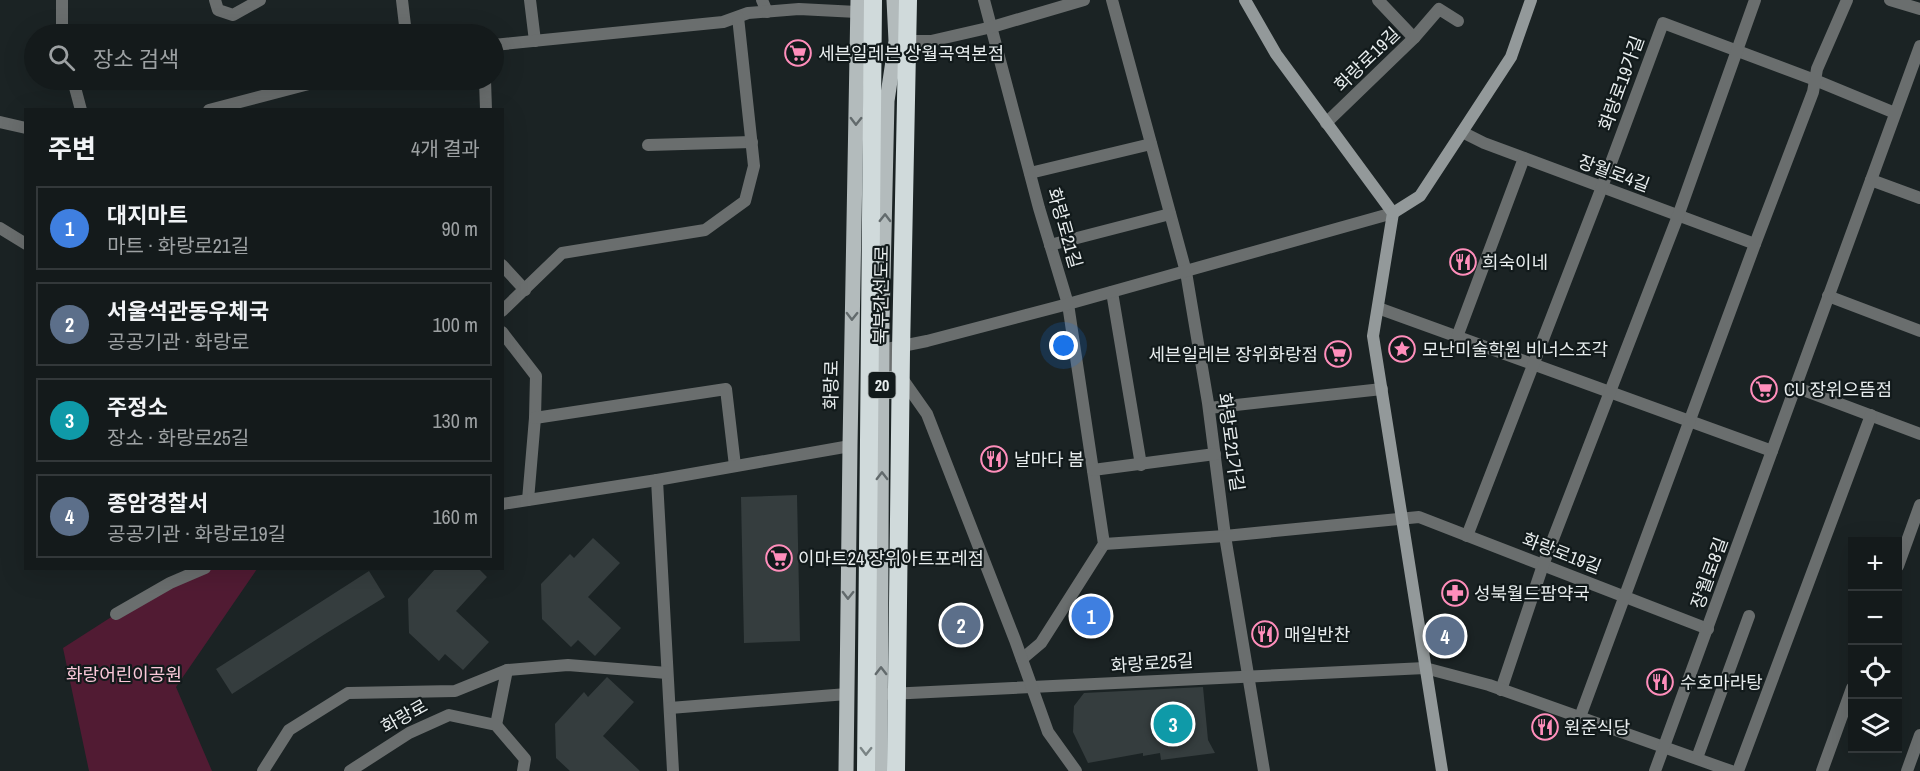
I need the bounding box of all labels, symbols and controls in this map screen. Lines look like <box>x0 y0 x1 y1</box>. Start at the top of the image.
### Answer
street label: 화랑로19길 <box>1329 21 1405 97</box>
search box <box>24 24 504 90</box>
street label: 화랑로19가길 <box>1592 32 1650 134</box>
supermarket icon: 세븐일레븐 상월곡역본점 <box>783 38 813 68</box>
icon: search <box>45 41 78 74</box>
place label: 세븐일레븐 상월곡역본점 <box>818 41 1004 66</box>
text: 장소 검색 <box>93 44 179 74</box>
one-way arrow <box>850 117 862 126</box>
text: 주변 <box>48 131 96 166</box>
text: 4개 결과 <box>411 135 480 162</box>
street label: 장월로4길 <box>1575 149 1653 197</box>
street label: 화랑로21길 <box>1042 185 1088 271</box>
text: 대지마트 <box>107 200 188 230</box>
one-way arrow <box>879 213 891 222</box>
text: 1 <box>65 215 74 242</box>
text: 90 m <box>442 215 478 242</box>
text: 마트 · 화랑로21길 <box>107 232 249 259</box>
street label: 북부간선도로 <box>868 245 894 345</box>
restaurant icon: 희숙이네 <box>1448 247 1478 277</box>
place label: 희숙이네 <box>1482 250 1548 275</box>
text: 서울석관동우체국 <box>107 296 269 326</box>
text: 2 <box>65 311 74 338</box>
text: 100 m <box>432 311 478 338</box>
one-way arrow <box>846 312 858 321</box>
text: 공공기관 · 화랑로 <box>107 328 249 355</box>
your location <box>1049 331 1078 360</box>
place icon: 모난미술학원 비너스조각 <box>1387 334 1417 364</box>
place label: 모난미술학원 비너스조각 <box>1422 337 1608 362</box>
supermarket icon: 세븐일레븐 장위화랑점 <box>1323 339 1353 369</box>
place label: 세븐일레븐 장위화랑점 <box>1148 342 1318 367</box>
street label: 화랑로 <box>818 360 844 410</box>
road number: 20 <box>868 372 896 398</box>
supermarket icon: CU 장위으뜸점 <box>1749 374 1779 404</box>
place label: CU 장위으뜸점 <box>1784 377 1892 402</box>
street label: 화랑로21가길 <box>1212 391 1250 493</box>
text: 주정소 <box>107 392 168 422</box>
text: 3 <box>65 407 74 434</box>
text: 130 m <box>432 407 478 434</box>
text: 장소 · 화랑로25길 <box>107 424 249 451</box>
restaurant icon: 날마다 봄 <box>979 444 1009 474</box>
place label: 날마다 봄 <box>1014 447 1084 472</box>
one-way arrow <box>876 471 888 480</box>
text: 종암경찰서 <box>107 488 208 518</box>
text: 4 <box>65 503 74 530</box>
text: 160 m <box>432 503 478 530</box>
text: 공공기관 · 화랑로19길 <box>107 520 286 547</box>
street label: 화랑로19길 <box>1519 527 1605 579</box>
street label: 장월로8길 <box>1685 534 1733 612</box>
map controls <box>1848 537 1902 753</box>
button: + <box>1848 537 1902 591</box>
supermarket icon: 이마트24 장위아트포레점 <box>764 543 794 573</box>
place label: 이마트24 장위아트포레점 <box>798 546 984 571</box>
pharmacy icon: 성북월드팜약국 <box>1440 578 1470 608</box>
place label: 성북월드팜약국 <box>1474 581 1590 606</box>
one-way arrow <box>842 591 854 600</box>
button: − <box>1848 591 1902 645</box>
pin: 1 <box>1072 594 1110 638</box>
pin: 2 <box>942 602 980 648</box>
pin: 4 <box>1426 614 1464 658</box>
restaurant icon: 매일반찬 <box>1250 619 1280 649</box>
place label: 매일반찬 <box>1284 622 1350 647</box>
button: locate <box>1848 645 1902 699</box>
street label: 화랑로25길 <box>1110 648 1194 678</box>
park label: 화랑어린이공원 <box>66 662 182 687</box>
one-way arrow <box>875 666 887 675</box>
restaurant icon: 수호마라탕 <box>1645 667 1675 697</box>
place label: 수호마라탕 <box>1680 670 1763 695</box>
street label: 화랑로 <box>376 693 432 739</box>
button: layers <box>1848 699 1902 753</box>
pin: 3 <box>1154 702 1192 746</box>
restaurant icon: 원준식당 <box>1530 712 1560 742</box>
place label: 원준식당 <box>1564 715 1630 740</box>
one-way arrow <box>860 747 873 756</box>

